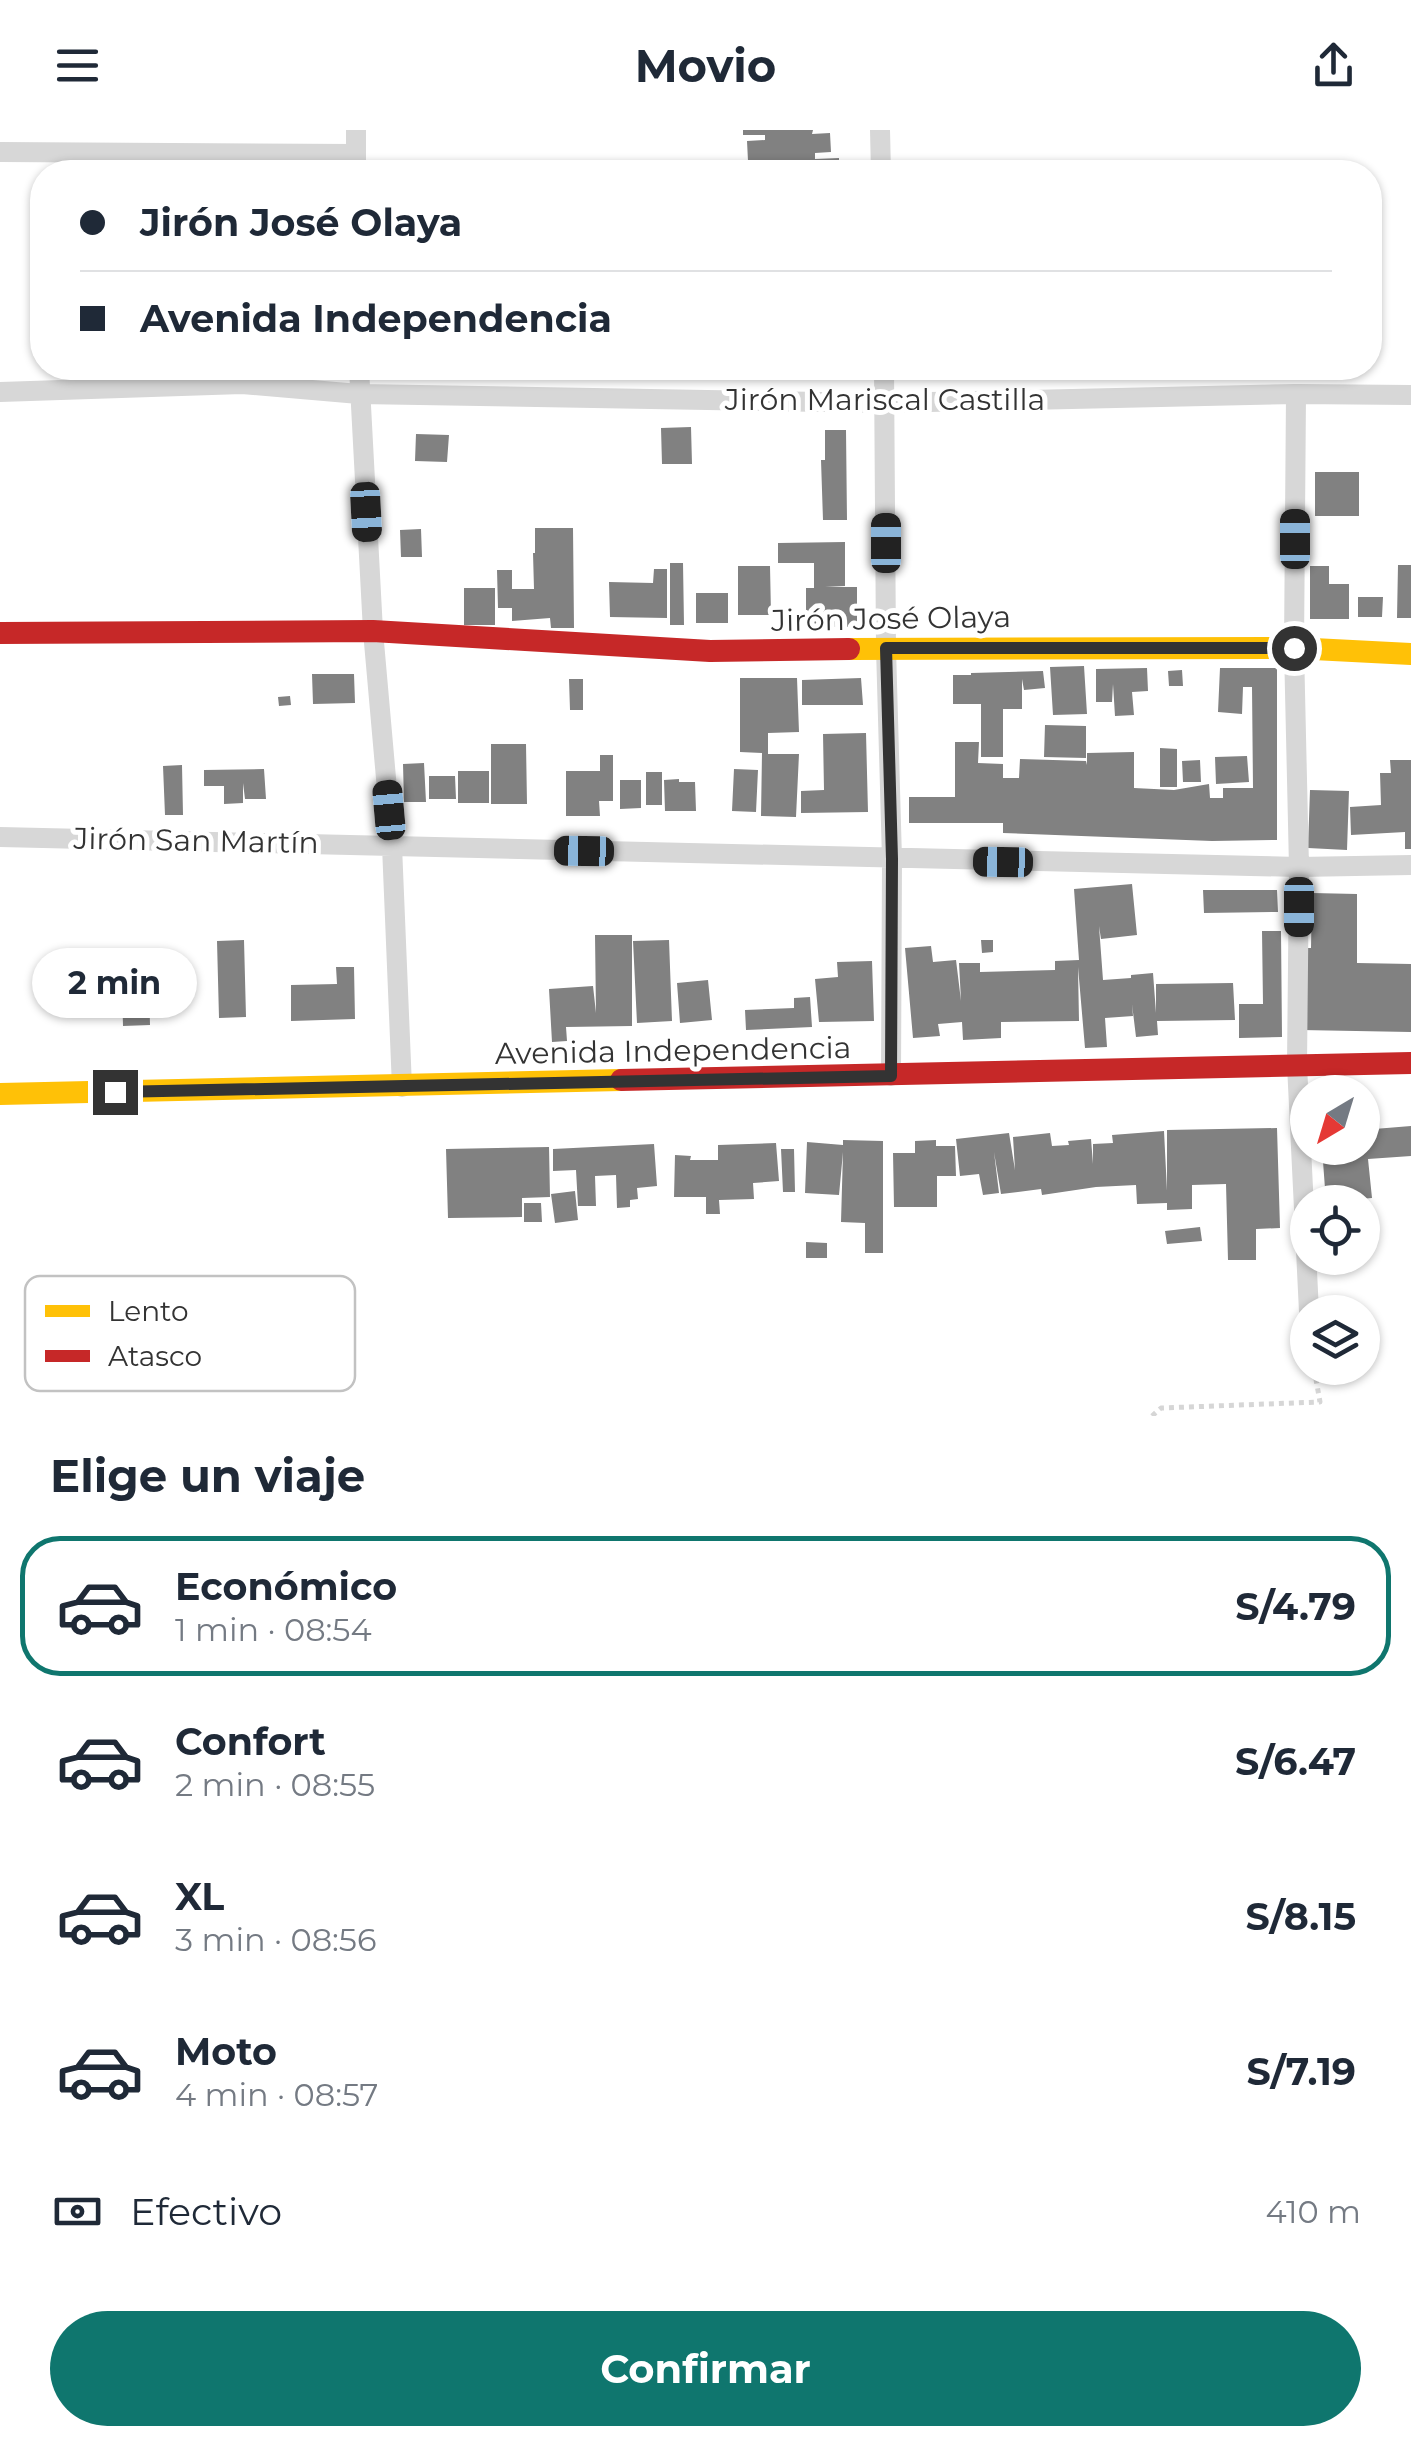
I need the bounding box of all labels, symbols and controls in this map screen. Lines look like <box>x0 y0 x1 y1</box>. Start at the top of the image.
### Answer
icon: menu <box>50 38 105 93</box>
text: Movio <box>635 38 776 93</box>
icon: share <box>1306 38 1361 93</box>
text: Jirón José Olaya <box>140 199 462 246</box>
text: Avenida Independencia <box>140 295 612 342</box>
street label: Jirón Mariscal Castilla <box>724 381 1045 418</box>
car <box>349 481 383 543</box>
car <box>1280 509 1310 569</box>
car <box>871 513 901 573</box>
street label: Jirón José Olaya <box>770 598 1011 639</box>
route start <box>1272 626 1317 671</box>
car <box>371 779 407 841</box>
street label: Jirón San Martín <box>72 820 319 861</box>
car <box>554 835 614 867</box>
car <box>973 846 1033 878</box>
car <box>1284 877 1314 937</box>
callout: 2 min <box>32 947 198 1017</box>
text: 2 min <box>68 963 161 1002</box>
street label: Avenida Independencia <box>494 1029 852 1072</box>
route end <box>93 1070 138 1115</box>
north arrow <box>1290 1075 1380 1165</box>
map controls <box>1290 1075 1380 1385</box>
button: locate <box>1290 1185 1380 1275</box>
legend <box>25 1276 355 1391</box>
text: Lento <box>108 1294 189 1328</box>
button: layers <box>1290 1295 1380 1385</box>
text: Atasco <box>108 1339 202 1373</box>
text: Elige un viaje <box>50 1448 365 1503</box>
icon: car <box>55 1561 145 1651</box>
text: Económico <box>175 1563 397 1610</box>
text: S/4.79 <box>1235 1583 1356 1630</box>
text: 1 min · 08:54 <box>175 1610 372 1649</box>
icon: car <box>55 1716 145 1806</box>
text: Confort <box>175 1718 326 1765</box>
text: S/6.47 <box>1235 1738 1356 1785</box>
text: 2 min · 08:55 <box>175 1765 375 1804</box>
icon: car <box>55 1871 145 1961</box>
text: XL <box>175 1873 224 1920</box>
text: S/8.15 <box>1246 1893 1356 1940</box>
text: 3 min · 08:56 <box>175 1920 376 1959</box>
icon: car <box>55 2026 145 2116</box>
text: Moto <box>175 2028 277 2075</box>
text: S/7.19 <box>1246 2048 1356 2095</box>
text: 4 min · 08:57 <box>175 2075 378 2114</box>
icon: cash <box>50 2184 105 2239</box>
text: Efectivo <box>130 2188 282 2235</box>
text: 410 m <box>1266 2192 1361 2231</box>
button: Confirmar <box>50 2311 1361 2426</box>

